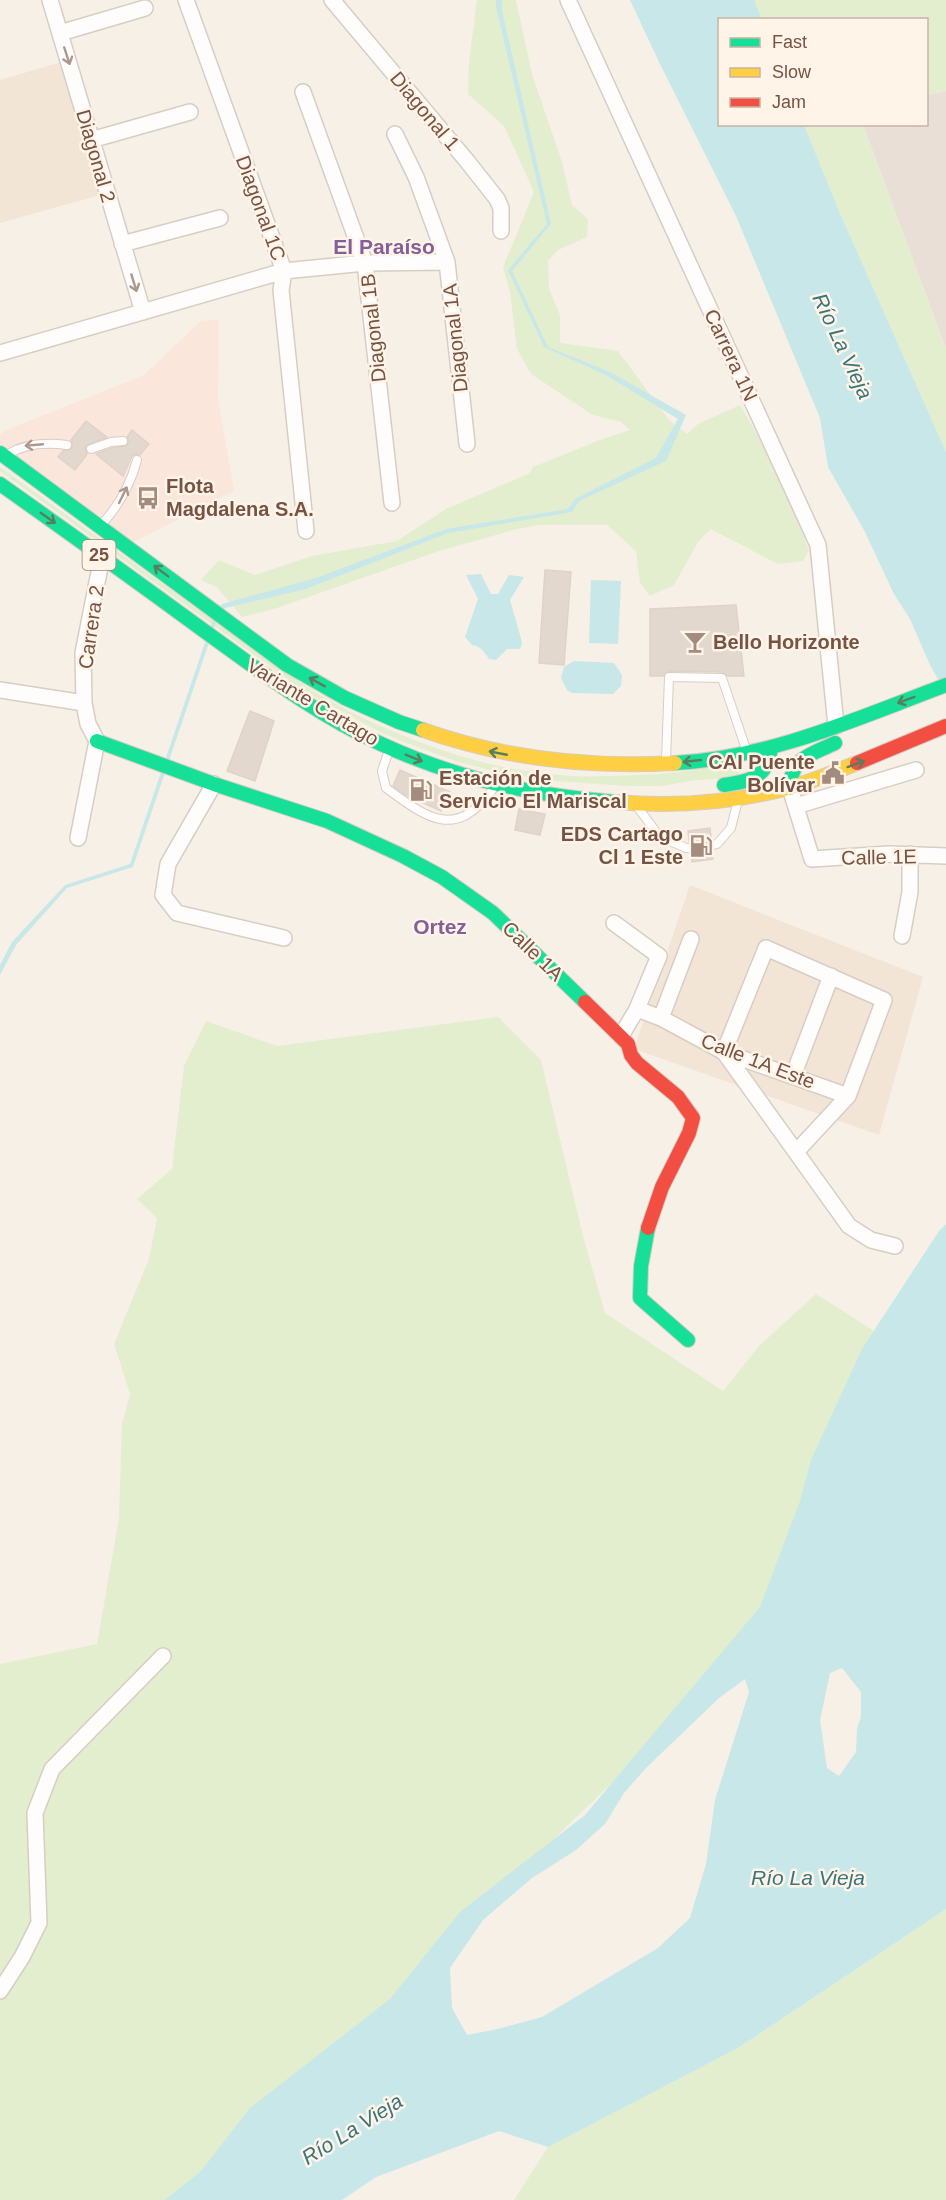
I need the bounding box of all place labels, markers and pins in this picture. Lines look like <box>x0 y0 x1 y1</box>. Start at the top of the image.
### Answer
place label: Flota Magdalena S.A. <box>166 475 314 520</box>
bus stop icon: Flota Magdalena S.A. <box>135 485 161 511</box>
bar icon: Bello Horizonte <box>682 629 708 655</box>
place label: Bello Horizonte <box>713 631 860 653</box>
place label: CAI Puente Bolívar <box>708 751 815 796</box>
public building icon: CAI Puente Bolívar <box>820 760 846 786</box>
place label: Estación de Servicio El Mariscal <box>439 767 627 812</box>
fuel station icon: Estación de Servicio El Mariscal <box>408 777 434 803</box>
place label: EDS Cartago Cl 1 Este <box>561 823 683 868</box>
fuel station icon: EDS Cartago Cl 1 Este <box>688 833 714 859</box>

